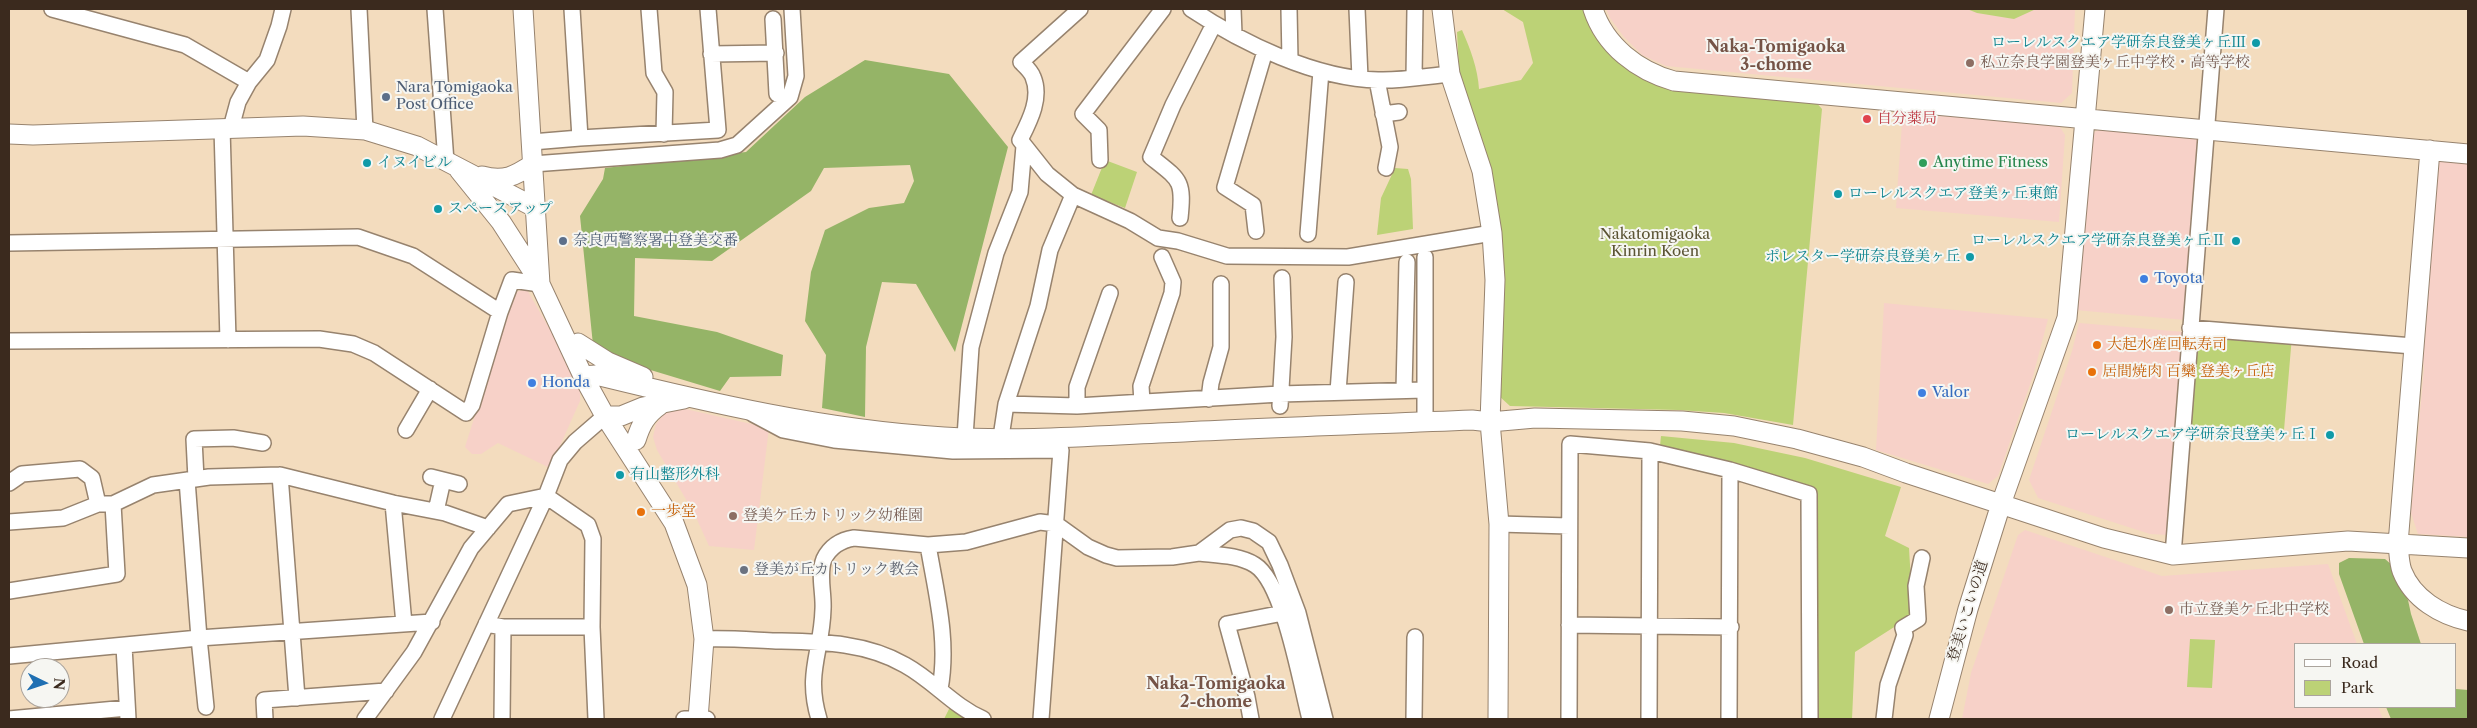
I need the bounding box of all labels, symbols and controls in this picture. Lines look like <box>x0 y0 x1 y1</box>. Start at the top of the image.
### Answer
place label: ローレルスクエア学研奈良登美ヶ丘Ⅲ <box>1991 34 2246 52</box>
district label: Naka-Tomigaoka 3-chome <box>1706 37 1846 75</box>
marker: ローレルスクエア学研奈良登美ヶ丘Ⅲ <box>2250 37 2262 49</box>
place label: 私立奈良学園登美ヶ丘中学校・高等学校 <box>1980 54 2250 72</box>
marker: 私立奈良学園登美ヶ丘中学校・高等学校 <box>1964 57 1976 69</box>
place label: Nara Tomigaoka Post Office <box>396 79 513 114</box>
marker: Nara Tomigaoka Post Office <box>380 91 392 103</box>
place label: 自分薬局 <box>1877 110 1937 128</box>
marker: 自分薬局 <box>1861 113 1873 125</box>
place label: イヌイビル <box>377 154 452 172</box>
place label: Anytime Fitness <box>1933 154 2048 172</box>
marker: イヌイビル <box>361 157 373 169</box>
marker: Anytime Fitness <box>1917 157 1929 169</box>
place label: ローレルスクエア登美ヶ丘東館 <box>1848 185 2058 203</box>
marker: ローレルスクエア登美ヶ丘東館 <box>1832 188 1844 200</box>
place label: スペースアップ <box>448 200 553 218</box>
marker: スペースアップ <box>432 203 444 215</box>
park label: Nakatomigaoka Kinrin Koen <box>1600 226 1710 261</box>
place label: 奈良西警察署中登美交番 <box>573 232 738 250</box>
place label: ローレルスクエア学研奈良登美ヶ丘Ⅱ <box>1971 232 2226 250</box>
marker: 奈良西警察署中登美交番 <box>557 235 569 247</box>
marker: ローレルスクエア学研奈良登美ヶ丘Ⅱ <box>2230 235 2242 247</box>
place label: ポレスター学研奈良登美ヶ丘 <box>1765 248 1960 266</box>
marker: ポレスター学研奈良登美ヶ丘 <box>1964 251 1976 263</box>
place label: Toyota <box>2154 270 2203 288</box>
marker: Toyota <box>2138 273 2150 285</box>
place label: 大起水産回転寿司 <box>2107 336 2227 354</box>
marker: 大起水産回転寿司 <box>2091 339 2103 351</box>
place label: 居間焼肉 百欒 登美ヶ丘店 <box>2102 363 2275 381</box>
marker: 居間焼肉 百欒 登美ヶ丘店 <box>2086 366 2098 378</box>
place label: Honda <box>542 374 590 392</box>
marker: Honda <box>526 377 538 389</box>
place label: Valor <box>1932 384 1969 402</box>
marker: Valor <box>1916 387 1928 399</box>
place label: ローレルスクエア学研奈良登美ヶ丘Ⅰ <box>2065 426 2320 444</box>
marker: ローレルスクエア学研奈良登美ヶ丘Ⅰ <box>2324 429 2336 441</box>
place label: 有山整形外科 <box>630 466 720 484</box>
marker: 有山整形外科 <box>614 469 626 481</box>
place label: 一歩堂 <box>651 503 696 521</box>
marker: 一歩堂 <box>635 506 647 518</box>
place label: 登美ケ丘カトリック幼稚園 <box>743 507 923 525</box>
marker: 登美ケ丘カトリック幼稚園 <box>727 510 739 522</box>
street label: 登美いこいの道 <box>1944 558 1992 664</box>
place label: 登美が丘カトリック教会 <box>754 561 919 579</box>
marker: 登美が丘カトリック教会 <box>738 564 750 576</box>
place label: 市立登美ケ丘北中学校 <box>2179 601 2329 619</box>
marker: 市立登美ケ丘北中学校 <box>2163 604 2175 616</box>
legend <box>2294 643 2457 708</box>
text: Road <box>2341 653 2378 672</box>
north arrow <box>20 658 70 708</box>
district label: Naka-Tomigaoka 2-chome <box>1146 674 1286 712</box>
text: N <box>50 677 68 691</box>
text: Park <box>2341 678 2374 697</box>

